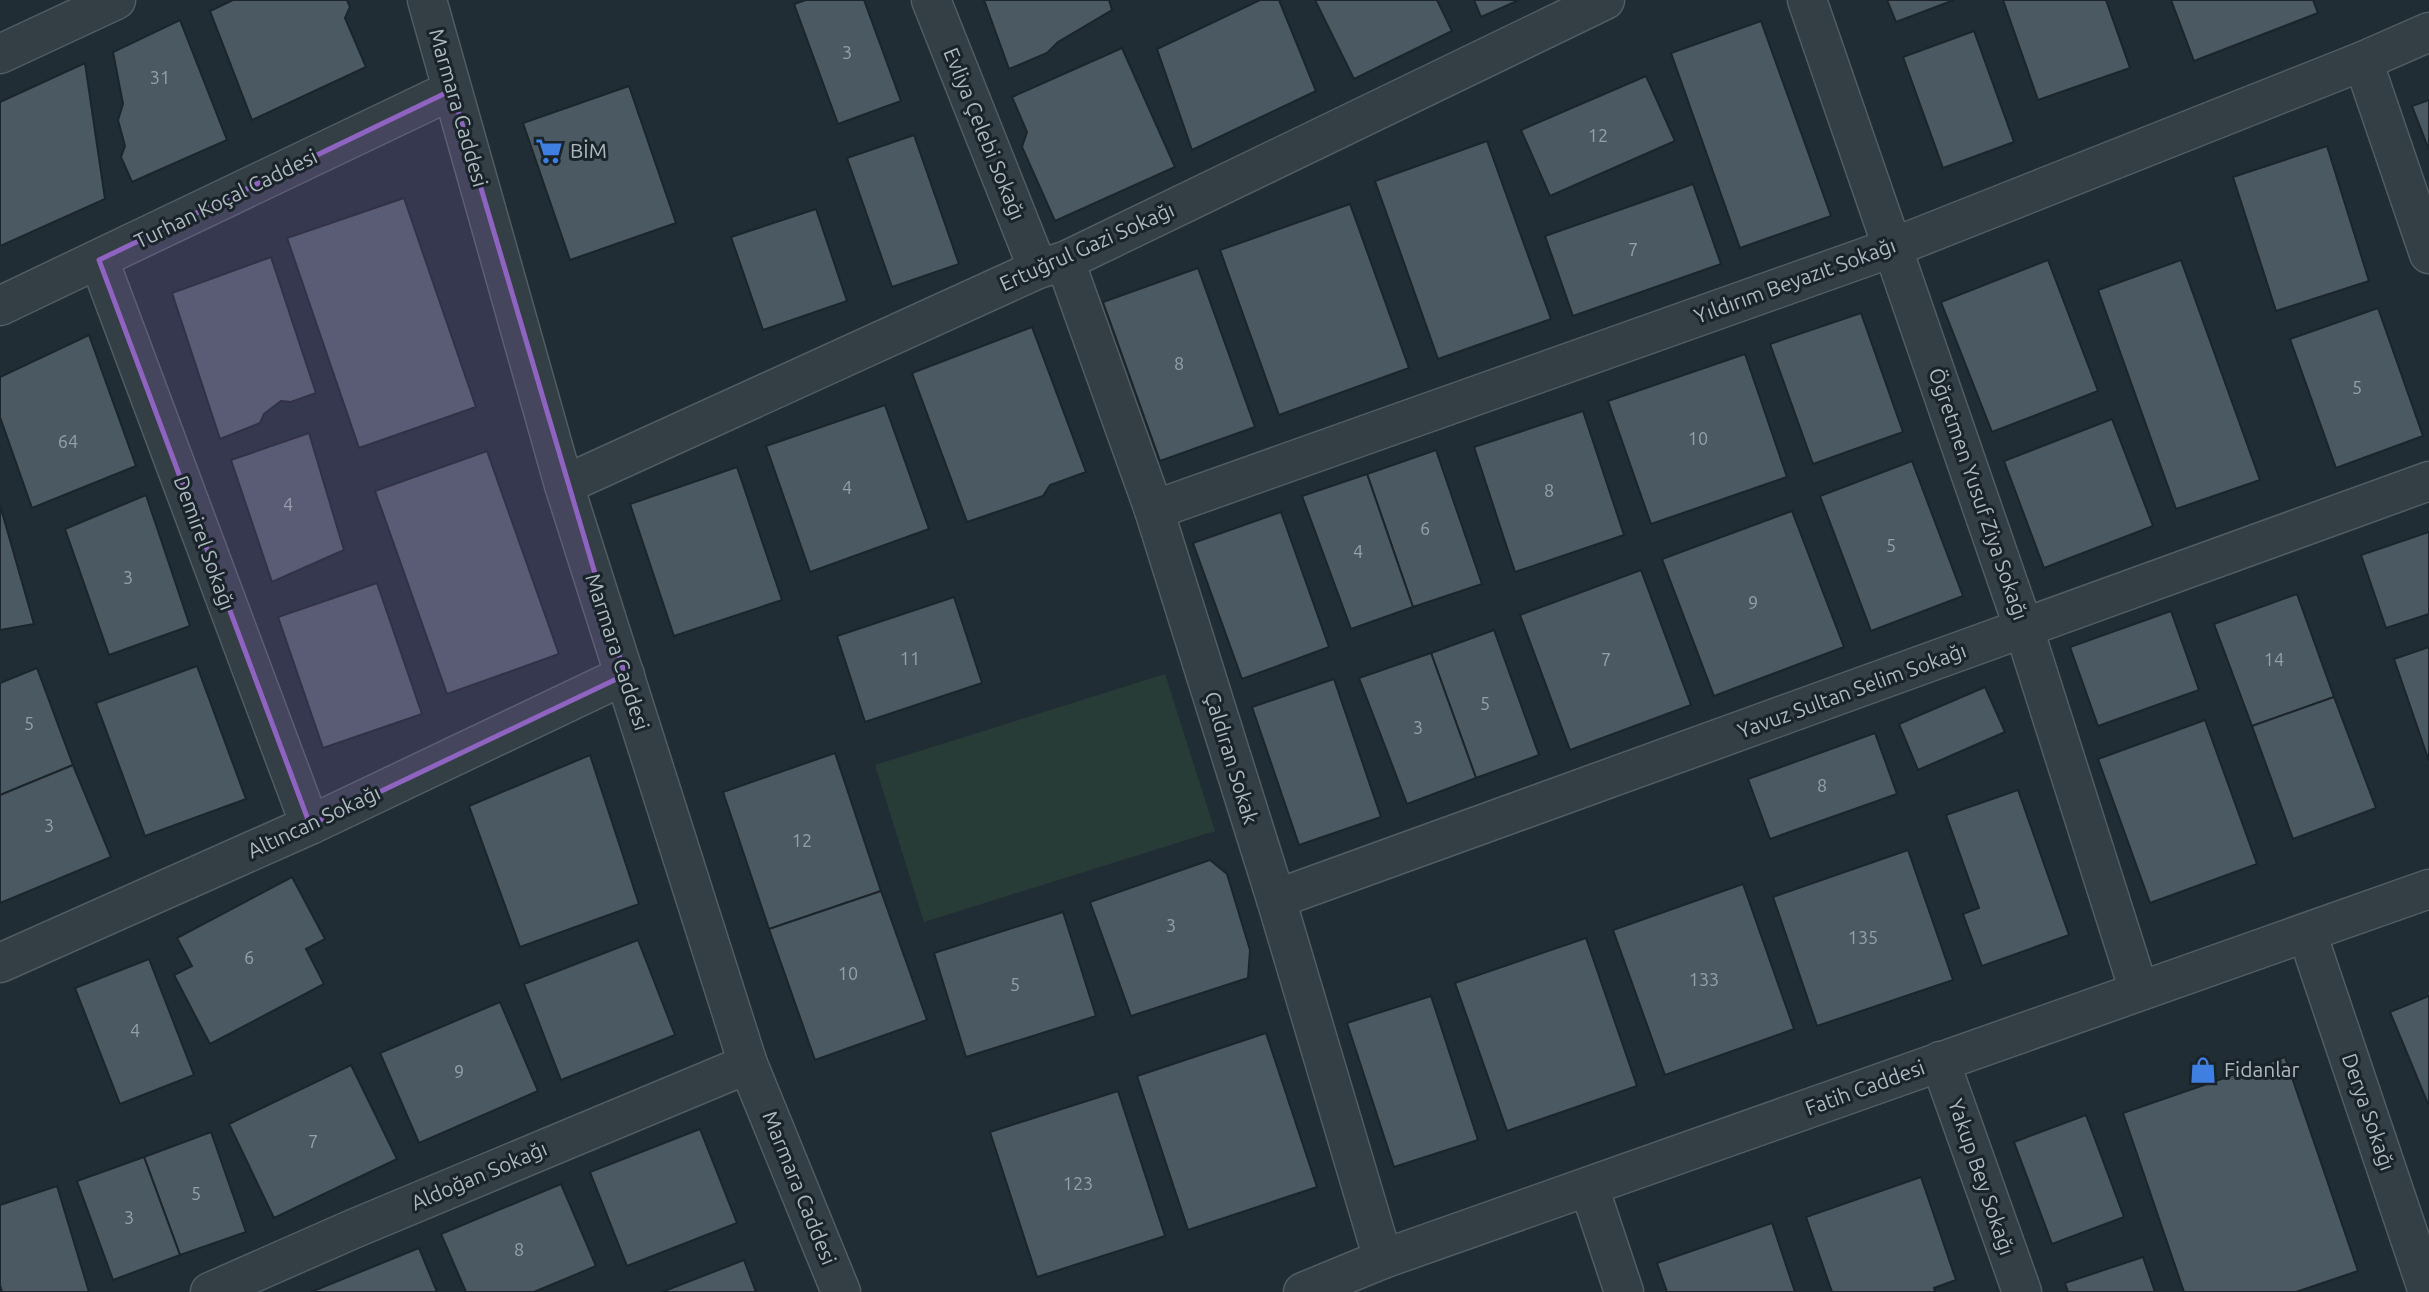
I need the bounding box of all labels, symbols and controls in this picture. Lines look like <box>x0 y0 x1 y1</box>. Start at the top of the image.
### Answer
street label: Marmara Caddesi <box>425 26 493 190</box>
house number: 3 <box>842 42 852 62</box>
street label: Evliya Çelebi Sokağı <box>939 44 1030 223</box>
house number: 31 <box>150 67 170 87</box>
house number: 12 <box>1588 125 1608 145</box>
supermarket icon: BİM <box>534 136 564 166</box>
place label: BİM <box>570 138 607 162</box>
street label: Turhan Koçal Caddesi <box>130 143 321 253</box>
street label: Ertuğrul Gazi Sokağı <box>996 197 1178 295</box>
street label: Yıldırım Beyazıt Sokağı <box>1691 232 1899 328</box>
house number: 7 <box>1628 239 1638 259</box>
house number: 8 <box>1174 353 1184 373</box>
street label: Öğretmen Yusuf Ziya Sokağı <box>1924 365 2033 623</box>
house number: 5 <box>2352 377 2362 397</box>
house number: 10 <box>1688 428 1708 448</box>
house number: 64 <box>58 431 78 451</box>
street label: Demirel Sokağı <box>169 472 240 613</box>
house number: 4 <box>842 477 852 497</box>
house number: 8 <box>1544 480 1554 500</box>
house number: 4 <box>283 494 293 514</box>
house number: 6 <box>1420 518 1430 538</box>
house number: 5 <box>1886 535 1896 555</box>
house number: 4 <box>1353 541 1363 561</box>
house number: 3 <box>123 567 133 587</box>
street label: Marmara Caddesi <box>581 570 655 733</box>
house number: 9 <box>1748 592 1758 612</box>
street label: Yavuz Sultan Selim Sokağı <box>1734 638 1969 743</box>
house number: 11 <box>900 648 920 668</box>
house number: 7 <box>1601 649 1611 669</box>
house number: 14 <box>2264 649 2284 669</box>
street label: Çaldıran Sokak <box>1200 689 1264 827</box>
house number: 5 <box>1480 693 1490 713</box>
house number: 5 <box>24 713 34 733</box>
house number: 3 <box>1413 717 1423 737</box>
house number: 8 <box>1817 775 1827 795</box>
street label: Altıncan Sokağı <box>243 780 384 862</box>
house number: 3 <box>44 815 54 835</box>
house number: 12 <box>792 830 812 850</box>
house number: 3 <box>1166 915 1176 935</box>
house number: 135 <box>1848 927 1878 947</box>
house number: 6 <box>244 947 254 967</box>
house number: 10 <box>838 963 858 983</box>
house number: 133 <box>1689 969 1719 989</box>
house number: 5 <box>1010 974 1020 994</box>
house number: 4 <box>130 1020 140 1040</box>
street label: Derya Sokağı <box>2338 1050 2400 1173</box>
street label: Fatih Caddesi <box>1802 1054 1928 1120</box>
shop icon: Fidanlar <box>2188 1055 2218 1085</box>
place label: Fidanlar <box>2224 1057 2300 1081</box>
house number: 9 <box>454 1061 464 1081</box>
street label: Yakup Bey Sokağı <box>1944 1095 2020 1258</box>
street label: Marmara Caddesi <box>758 1107 842 1268</box>
house number: 7 <box>308 1131 318 1151</box>
street label: Aldoğan Sokağı <box>407 1136 550 1215</box>
house number: 123 <box>1063 1173 1093 1193</box>
house number: 5 <box>191 1183 201 1203</box>
house number: 3 <box>124 1207 134 1227</box>
house number: 8 <box>514 1239 524 1259</box>

